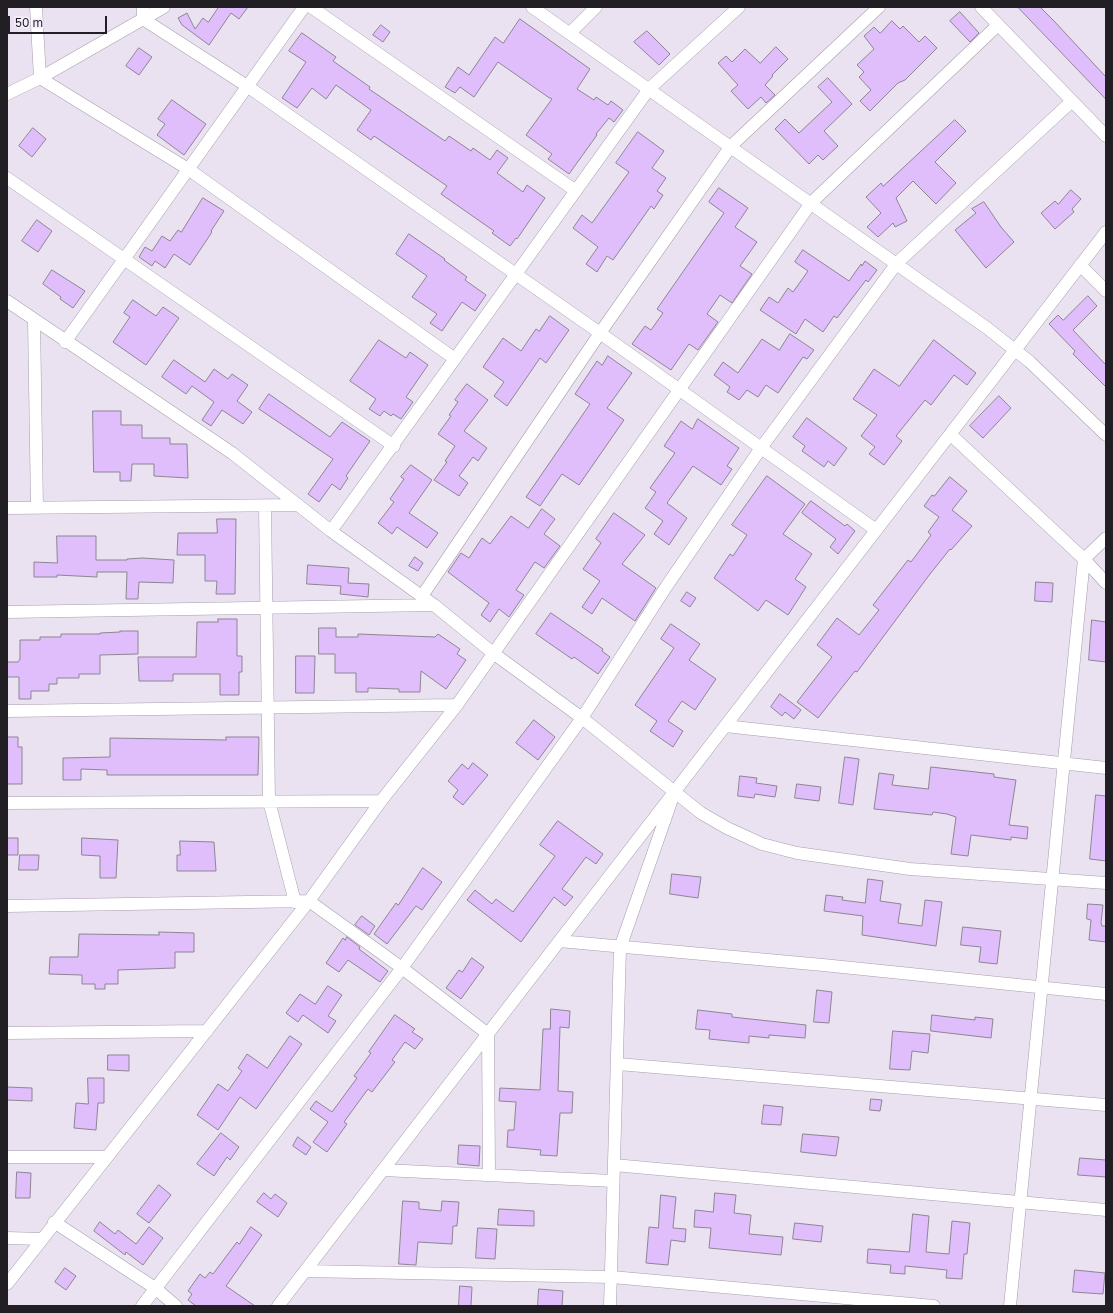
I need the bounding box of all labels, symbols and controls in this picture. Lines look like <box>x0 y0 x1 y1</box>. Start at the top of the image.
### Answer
scale bar <box>10 8 109 34</box>
text: 50 m <box>15 15 43 30</box>

